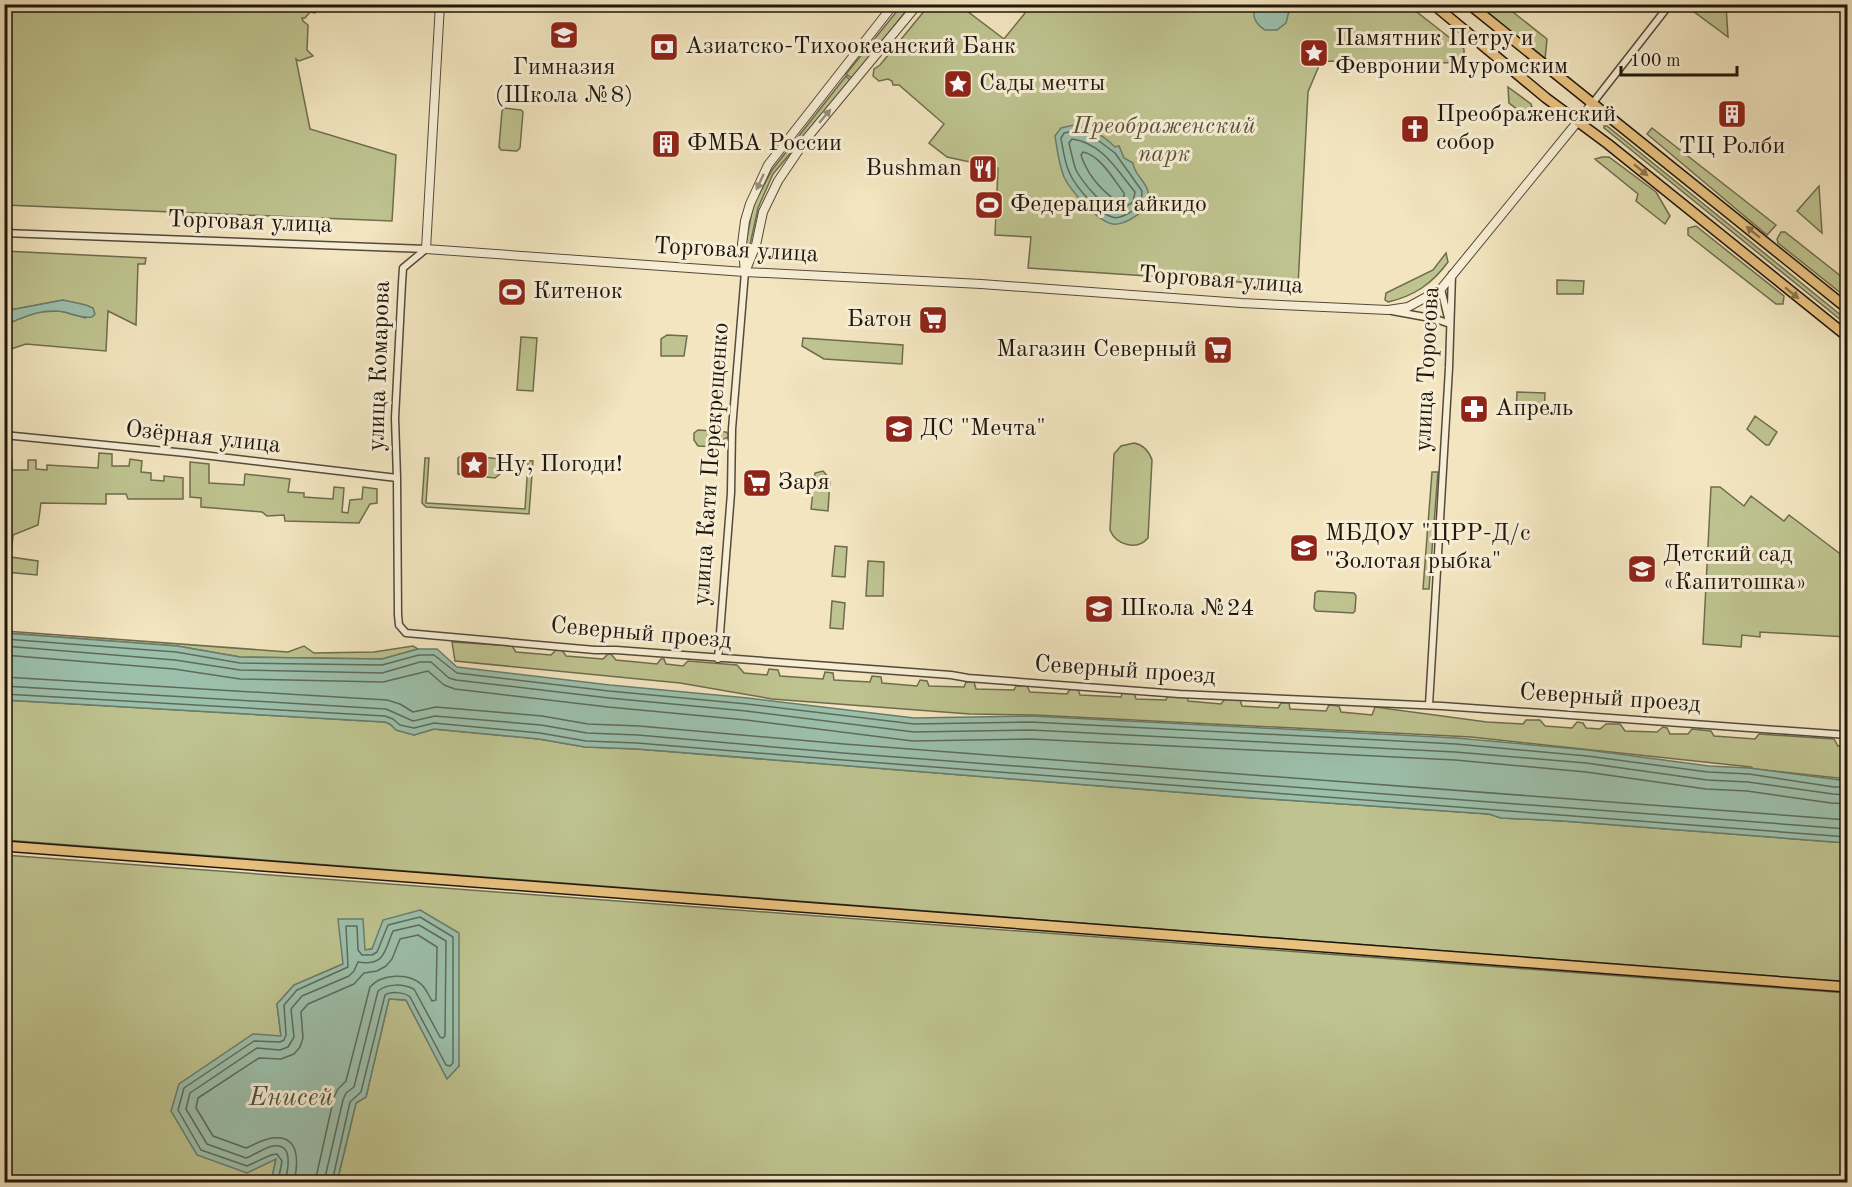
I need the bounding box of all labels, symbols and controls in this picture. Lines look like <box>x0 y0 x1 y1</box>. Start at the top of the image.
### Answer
school or university icon: Гимназия (Школа №8) <box>548 19 580 51</box>
place label: Памятник Петру и Февронии Муромским <box>1335 27 1568 79</box>
bank icon: Азиатско-Тихоокеанский Банк <box>648 31 680 63</box>
place label: Азиатско-Тихоокеанский Банк <box>685 35 1016 59</box>
place icon: Памятник Петру и Февронии Муромским <box>1298 37 1330 69</box>
scale bar <box>1621 39 1736 77</box>
text: 100 m <box>1630 52 1681 70</box>
place label: Гимназия (Школа №8) <box>495 56 633 108</box>
place icon: Сады мечты <box>942 68 974 100</box>
place label: Сады мечты <box>979 72 1105 96</box>
building icon: ТЦ Ролби <box>1716 98 1748 130</box>
place label: Преображенский собор <box>1436 103 1616 155</box>
one-way arrow <box>818 109 831 124</box>
church icon: Преображенский собор <box>1399 113 1431 145</box>
park label: Преображенский парк <box>1071 115 1256 167</box>
building icon: ФМБА России <box>650 128 682 160</box>
place label: ФМБА России <box>687 132 842 156</box>
place label: ТЦ Ролби <box>1679 135 1785 159</box>
restaurant icon: Bushman <box>967 153 999 185</box>
place label: Bushman <box>865 157 962 181</box>
one-way arrow <box>1633 164 1649 177</box>
one-way arrow <box>756 173 765 190</box>
sports icon: Федерация айкидо <box>973 189 1005 221</box>
place label: Федерация айкидо <box>1010 193 1207 217</box>
street label: Торговая улица <box>167 208 333 238</box>
one-way arrow <box>1745 226 1761 239</box>
street label: Торговая улица <box>653 235 819 267</box>
street label: Торговая улица <box>1138 263 1304 299</box>
sports icon: Китенок <box>496 276 528 308</box>
street label: улица Комарова <box>365 280 395 452</box>
place label: Китенок <box>533 280 623 304</box>
street label: улица Торосова <box>1412 286 1444 452</box>
one-way arrow <box>1785 287 1800 299</box>
supermarket icon: Батон <box>917 304 949 336</box>
place label: Батон <box>847 308 912 332</box>
street label: улица Кати Перекрещенко <box>690 322 734 606</box>
supermarket icon: Магазин Северный <box>1202 334 1234 366</box>
place label: Магазин Северный <box>996 338 1197 362</box>
pharmacy icon: Апрель <box>1458 393 1490 425</box>
place label: Апрель <box>1495 397 1573 421</box>
school or university icon: ДС "Мечта" <box>883 413 915 445</box>
place label: ДС "Мечта" <box>920 417 1046 441</box>
street label: Озёрная улица <box>124 418 282 458</box>
place icon: Ну, Погоди! <box>458 449 490 481</box>
place label: Ну, Погоди! <box>495 453 623 477</box>
supermarket icon: Заря <box>741 467 773 499</box>
place label: Заря <box>778 471 830 495</box>
place label: МБДОУ "ЦРР-Д/с "Золотая рыбка" <box>1325 522 1531 574</box>
school or university icon: МБДОУ "ЦРР-Д/с "Золотая рыбка" <box>1288 532 1320 564</box>
place label: Детский сад «Капитошка» <box>1663 543 1807 595</box>
school or university icon: Детский сад «Капитошка» <box>1626 553 1658 585</box>
school or university icon: Школа №24 <box>1083 593 1115 625</box>
place label: Школа №24 <box>1120 597 1255 621</box>
street label: Северный проезд <box>550 614 733 654</box>
street label: Северный проезд <box>1034 653 1217 689</box>
street label: Северный проезд <box>1519 681 1702 717</box>
water label: Енисей <box>248 1085 333 1111</box>

